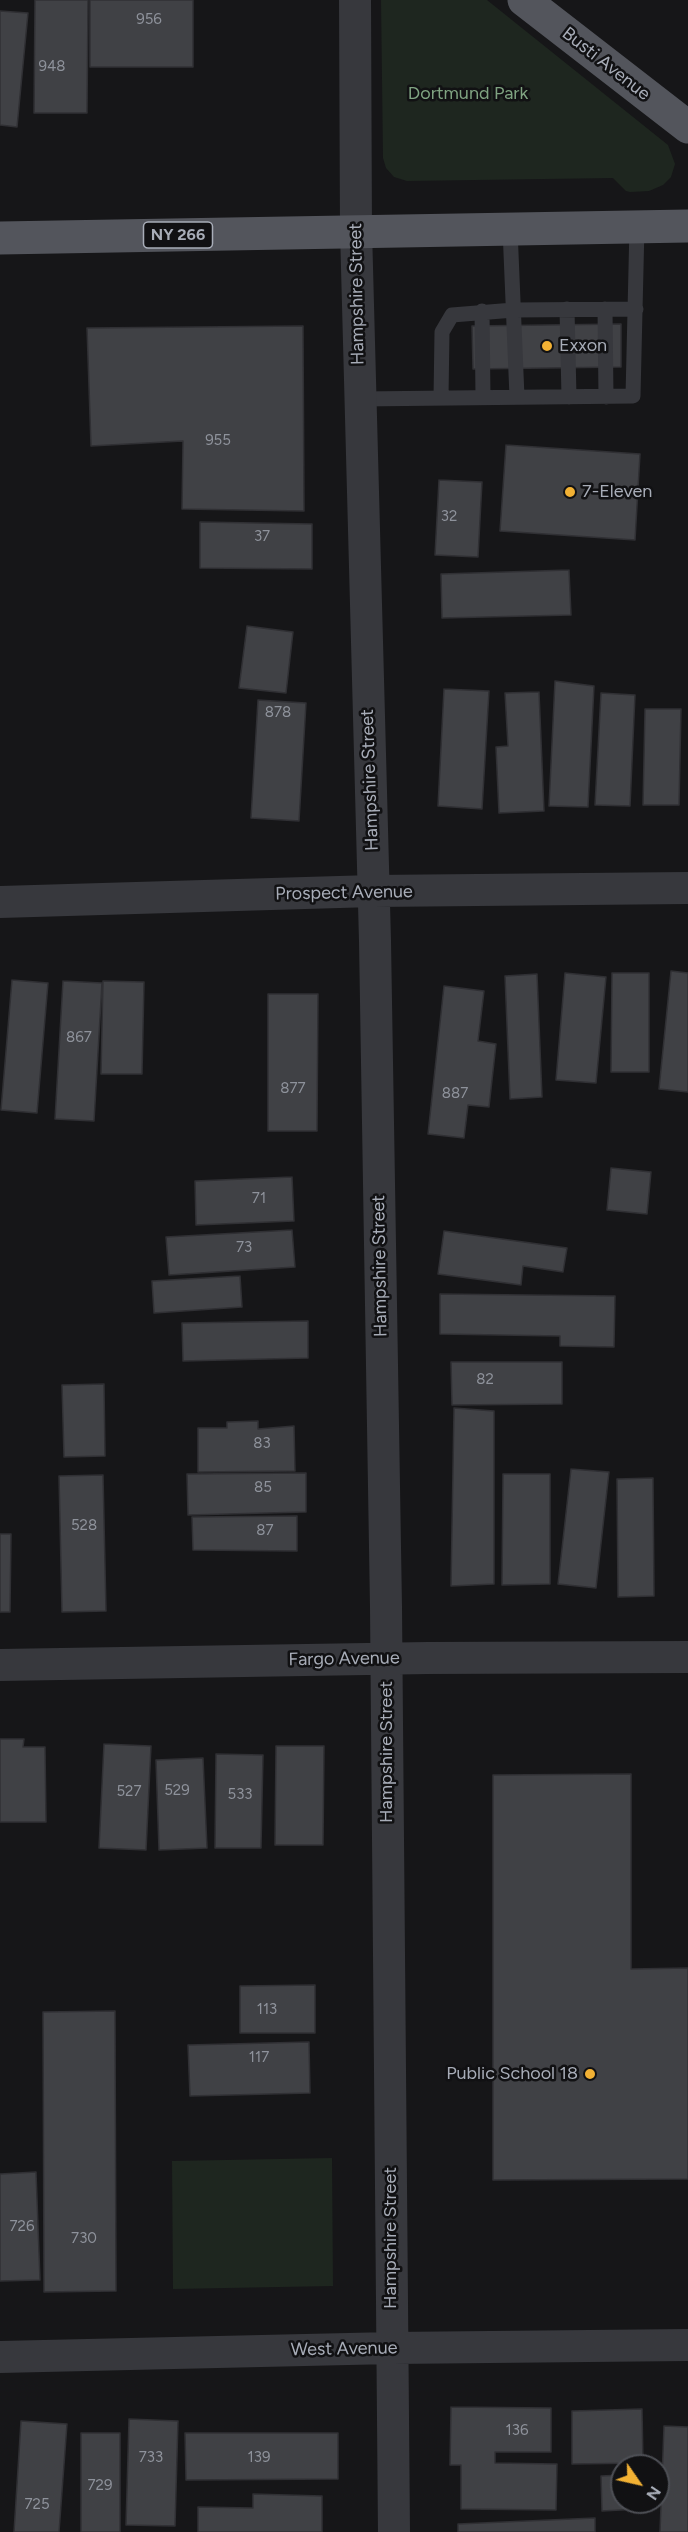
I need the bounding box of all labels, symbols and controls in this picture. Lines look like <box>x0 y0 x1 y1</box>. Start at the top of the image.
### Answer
house number: 956 <box>136 11 162 29</box>
street label: Busti Avenue <box>558 23 654 105</box>
house number: 948 <box>38 58 66 76</box>
park label: Dortmund Park <box>408 83 528 105</box>
road number: NY 266 <box>144 222 213 248</box>
street label: Hampshire Street <box>345 223 369 365</box>
place label: Exxon <box>559 335 607 357</box>
marker: Exxon <box>540 339 554 353</box>
house number: 955 <box>205 432 231 450</box>
place label: 7-Eleven <box>582 481 652 503</box>
marker: 7-Eleven <box>563 485 577 499</box>
house number: 32 <box>441 508 457 526</box>
house number: 37 <box>254 528 270 546</box>
house number: 878 <box>265 704 291 722</box>
street label: Hampshire Street <box>357 709 383 851</box>
street label: Prospect Avenue <box>275 881 413 905</box>
house number: 867 <box>66 1029 92 1047</box>
house number: 877 <box>280 1080 306 1098</box>
house number: 887 <box>442 1085 468 1103</box>
house number: 71 <box>252 1190 266 1208</box>
street label: Hampshire Street <box>368 1195 392 1337</box>
house number: 73 <box>236 1239 252 1257</box>
house number: 82 <box>476 1371 494 1389</box>
house number: 83 <box>253 1435 271 1453</box>
house number: 85 <box>254 1479 272 1497</box>
house number: 528 <box>71 1517 97 1535</box>
house number: 87 <box>256 1522 274 1540</box>
street label: Fargo Avenue <box>288 1647 400 1671</box>
street label: Hampshire Street <box>376 1681 398 1823</box>
house number: 529 <box>164 1782 190 1800</box>
house number: 527 <box>116 1783 142 1801</box>
house number: 533 <box>228 1786 252 1804</box>
house number: 113 <box>257 2001 277 2019</box>
house number: 117 <box>249 2049 269 2067</box>
place label: Public School 18 <box>446 2063 578 2085</box>
marker: Public School 18 <box>583 2067 597 2081</box>
street label: Hampshire Street <box>380 2167 402 2309</box>
house number: 726 <box>10 2218 34 2236</box>
house number: 730 <box>71 2230 97 2248</box>
street label: West Avenue <box>290 2337 398 2361</box>
house number: 136 <box>506 2422 528 2440</box>
house number: 733 <box>139 2449 163 2467</box>
house number: 139 <box>248 2449 270 2467</box>
north arrow <box>610 2454 670 2514</box>
house number: 729 <box>88 2477 112 2495</box>
text: N <box>642 2483 665 2504</box>
house number: 725 <box>24 2496 50 2514</box>

